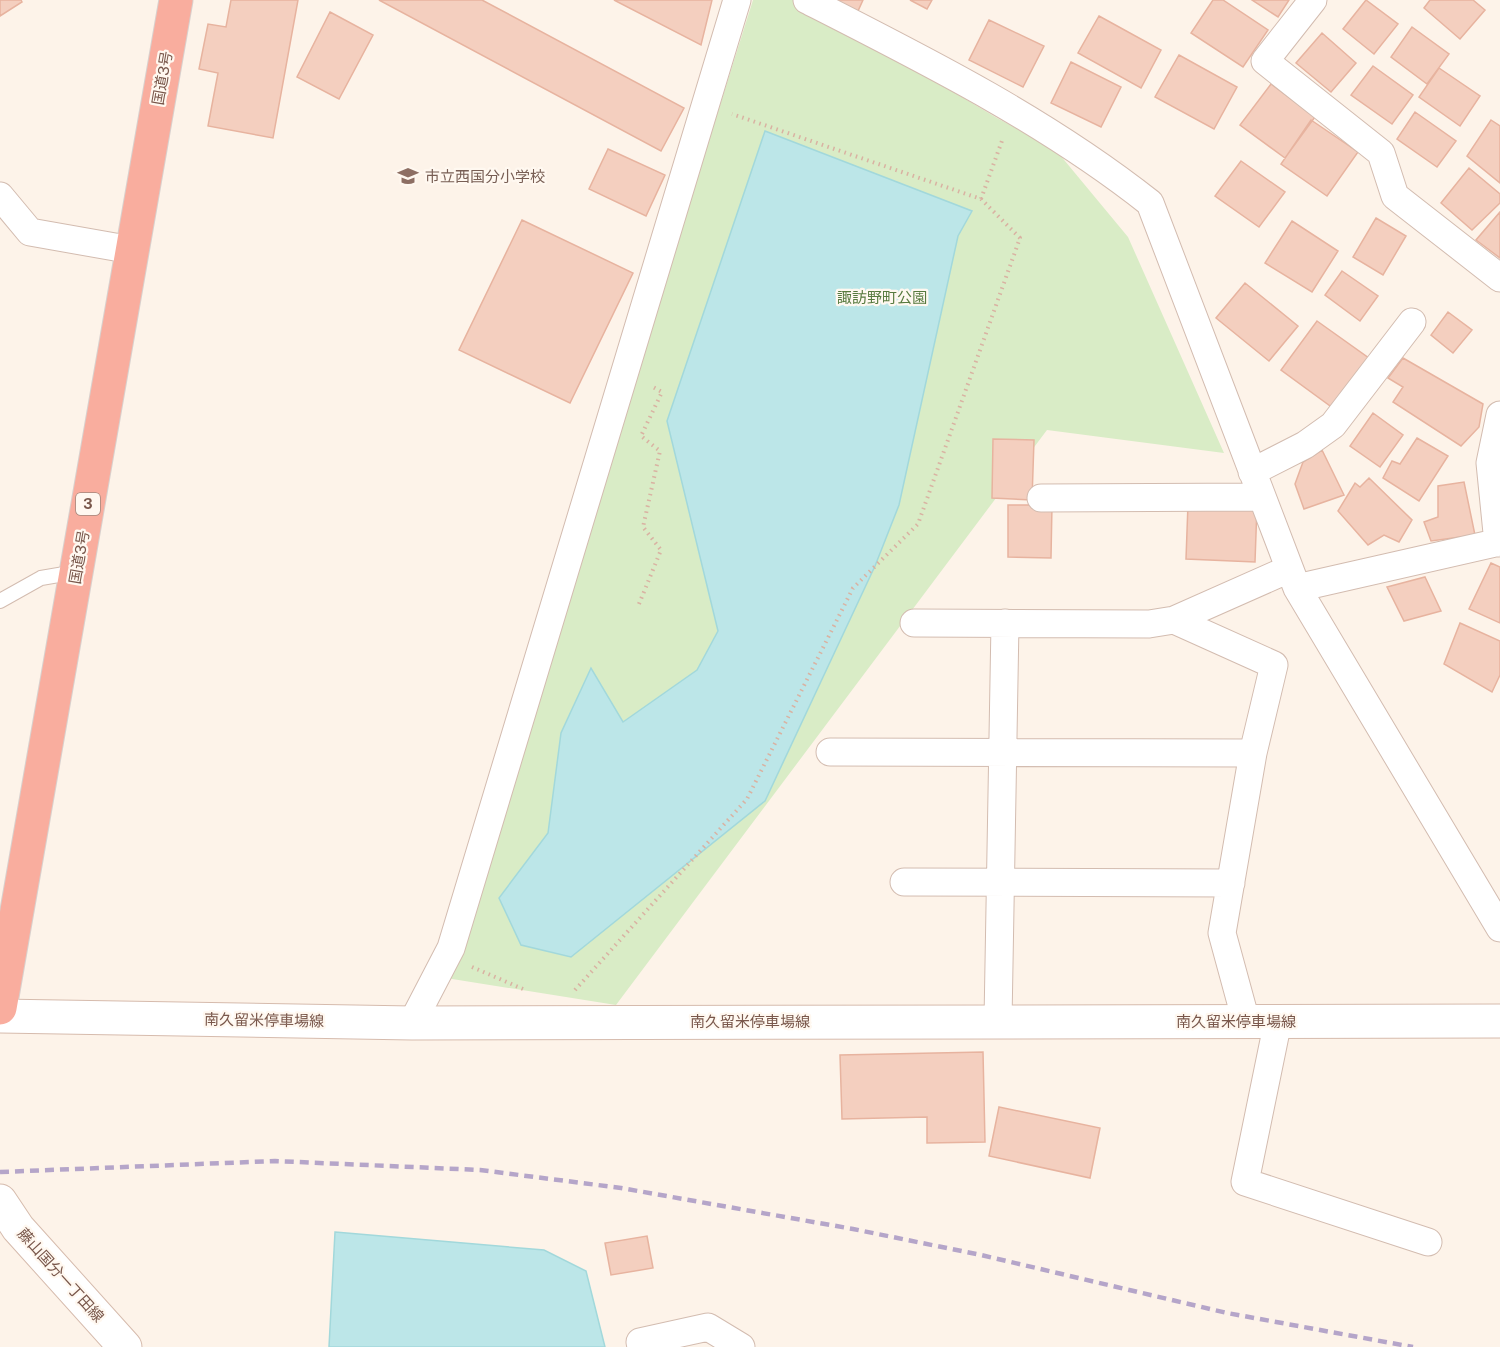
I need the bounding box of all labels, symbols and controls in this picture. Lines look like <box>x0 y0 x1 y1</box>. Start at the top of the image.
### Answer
street label: 国道3号 <box>149 50 175 106</box>
school or university icon: 市立西国分小学校 <box>396 164 420 188</box>
place label: 市立西国分小学校 <box>425 168 545 185</box>
park label: 諏訪野町公園 <box>837 289 927 306</box>
road number: 3 <box>76 493 100 515</box>
street label: 国道3号 <box>66 529 92 585</box>
street label: 南久留米停車場線 <box>204 1010 324 1030</box>
street label: 南久留米停車場線 <box>690 1013 810 1030</box>
street label: 南久留米停車場線 <box>1176 1013 1296 1030</box>
street label: 藤山国分一丁田線 <box>15 1225 107 1325</box>

